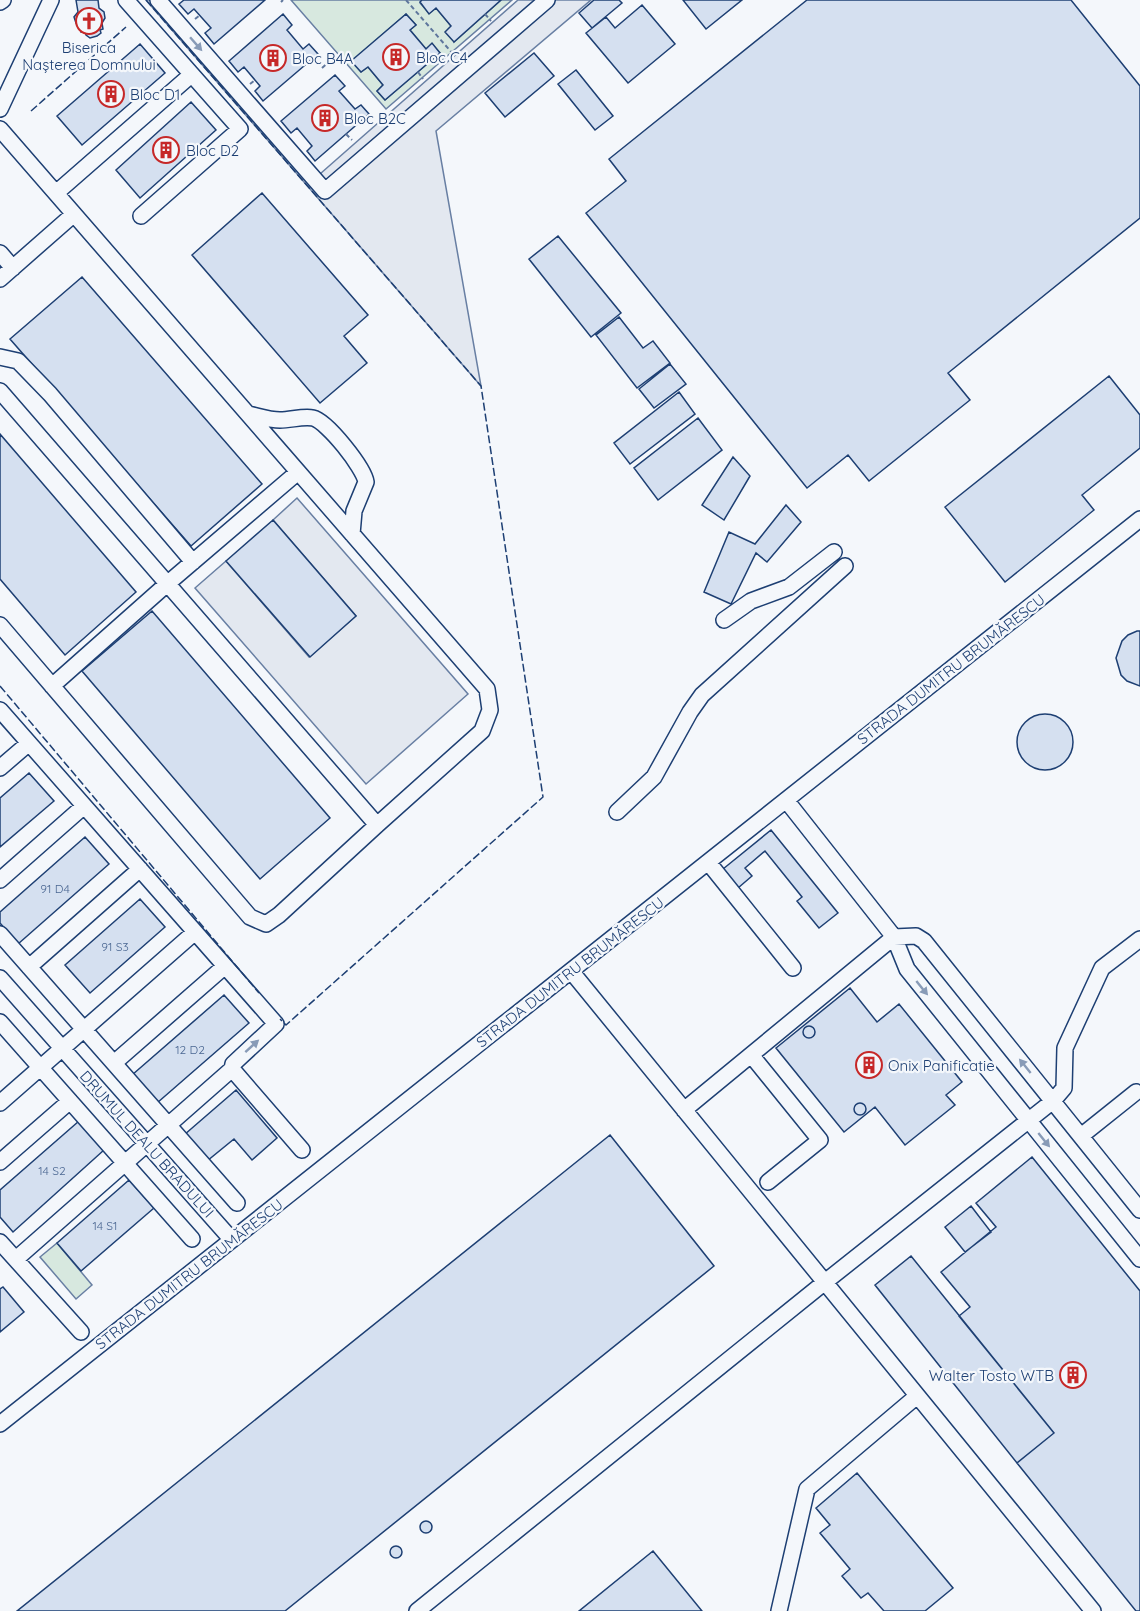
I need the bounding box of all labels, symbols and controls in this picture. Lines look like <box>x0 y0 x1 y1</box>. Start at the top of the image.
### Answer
church icon: Biserica Nașterea Domnului <box>74 6 104 36</box>
one-way arrow <box>190 36 203 52</box>
place label: Biserica Nașterea Domnului <box>22 38 156 74</box>
building icon: Bloc C4 <box>381 42 411 72</box>
building icon: Bloc B4A <box>258 43 288 73</box>
place label: Bloc C4 <box>416 48 468 67</box>
place label: Bloc B4A <box>292 49 354 68</box>
building icon: Bloc D1 <box>96 79 126 109</box>
place label: Bloc D1 <box>130 85 180 104</box>
building icon: Bloc B2C <box>310 103 340 133</box>
place label: Bloc B2C <box>344 109 406 128</box>
building icon: Bloc D2 <box>151 135 181 165</box>
place label: Bloc D2 <box>186 141 239 160</box>
street label: STRADA DUMITRU BRUMĂRESCU <box>853 590 1049 748</box>
house number: 91 D4 <box>40 881 70 896</box>
street label: STRADA DUMITRU BRUMĂRESCU <box>472 893 668 1051</box>
house number: 91 S3 <box>101 939 129 954</box>
one-way arrow <box>915 980 928 995</box>
one-way arrow <box>245 1039 260 1053</box>
house number: 12 D2 <box>175 1042 205 1057</box>
building icon: Onix Panificatie <box>854 1050 884 1080</box>
place label: Onix Panificatie <box>888 1056 995 1075</box>
one-way arrow <box>1018 1058 1031 1074</box>
street label: DRUMUL DEALU BRADULUI <box>76 1067 218 1221</box>
one-way arrow <box>1038 1132 1050 1147</box>
house number: 14 S2 <box>38 1163 66 1178</box>
street label: STRADA DUMITRU BRUMĂRESCU <box>91 1195 287 1353</box>
house number: 14 S1 <box>92 1218 118 1233</box>
building icon: Walter Tosto WTB <box>1058 1360 1088 1390</box>
place label: Walter Tosto WTB <box>929 1366 1054 1385</box>

